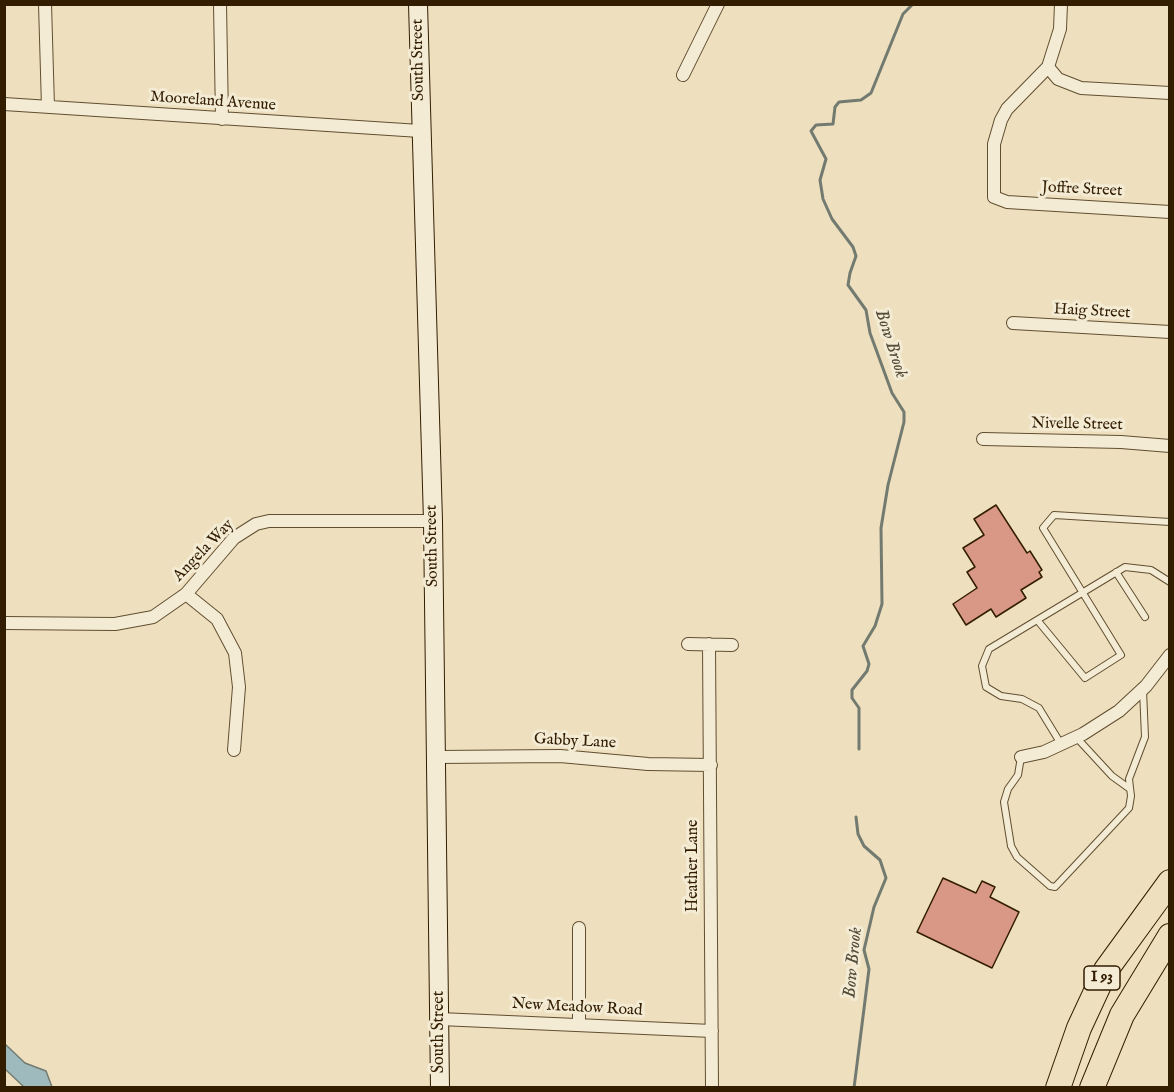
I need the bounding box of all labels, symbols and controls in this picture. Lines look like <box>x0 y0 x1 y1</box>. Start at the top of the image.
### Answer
street label: South Street <box>409 19 429 101</box>
street label: Mooreland Avenue <box>149 88 277 116</box>
street label: Joffre Street <box>1041 178 1123 202</box>
street label: Haig Street <box>1053 300 1131 324</box>
water label: Bow Brook <box>869 307 911 381</box>
street label: Nivelle Street <box>1031 415 1123 435</box>
street label: South Street <box>423 505 443 587</box>
street label: Angela Way <box>170 516 238 586</box>
street label: Gabby Lane <box>533 730 617 754</box>
street label: Heather Lane <box>684 820 704 912</box>
water label: Bow Brook <box>840 927 868 999</box>
road number: I 93 <box>1084 966 1120 990</box>
street label: South Street <box>430 991 450 1073</box>
street label: New Meadow Road <box>511 995 643 1021</box>

